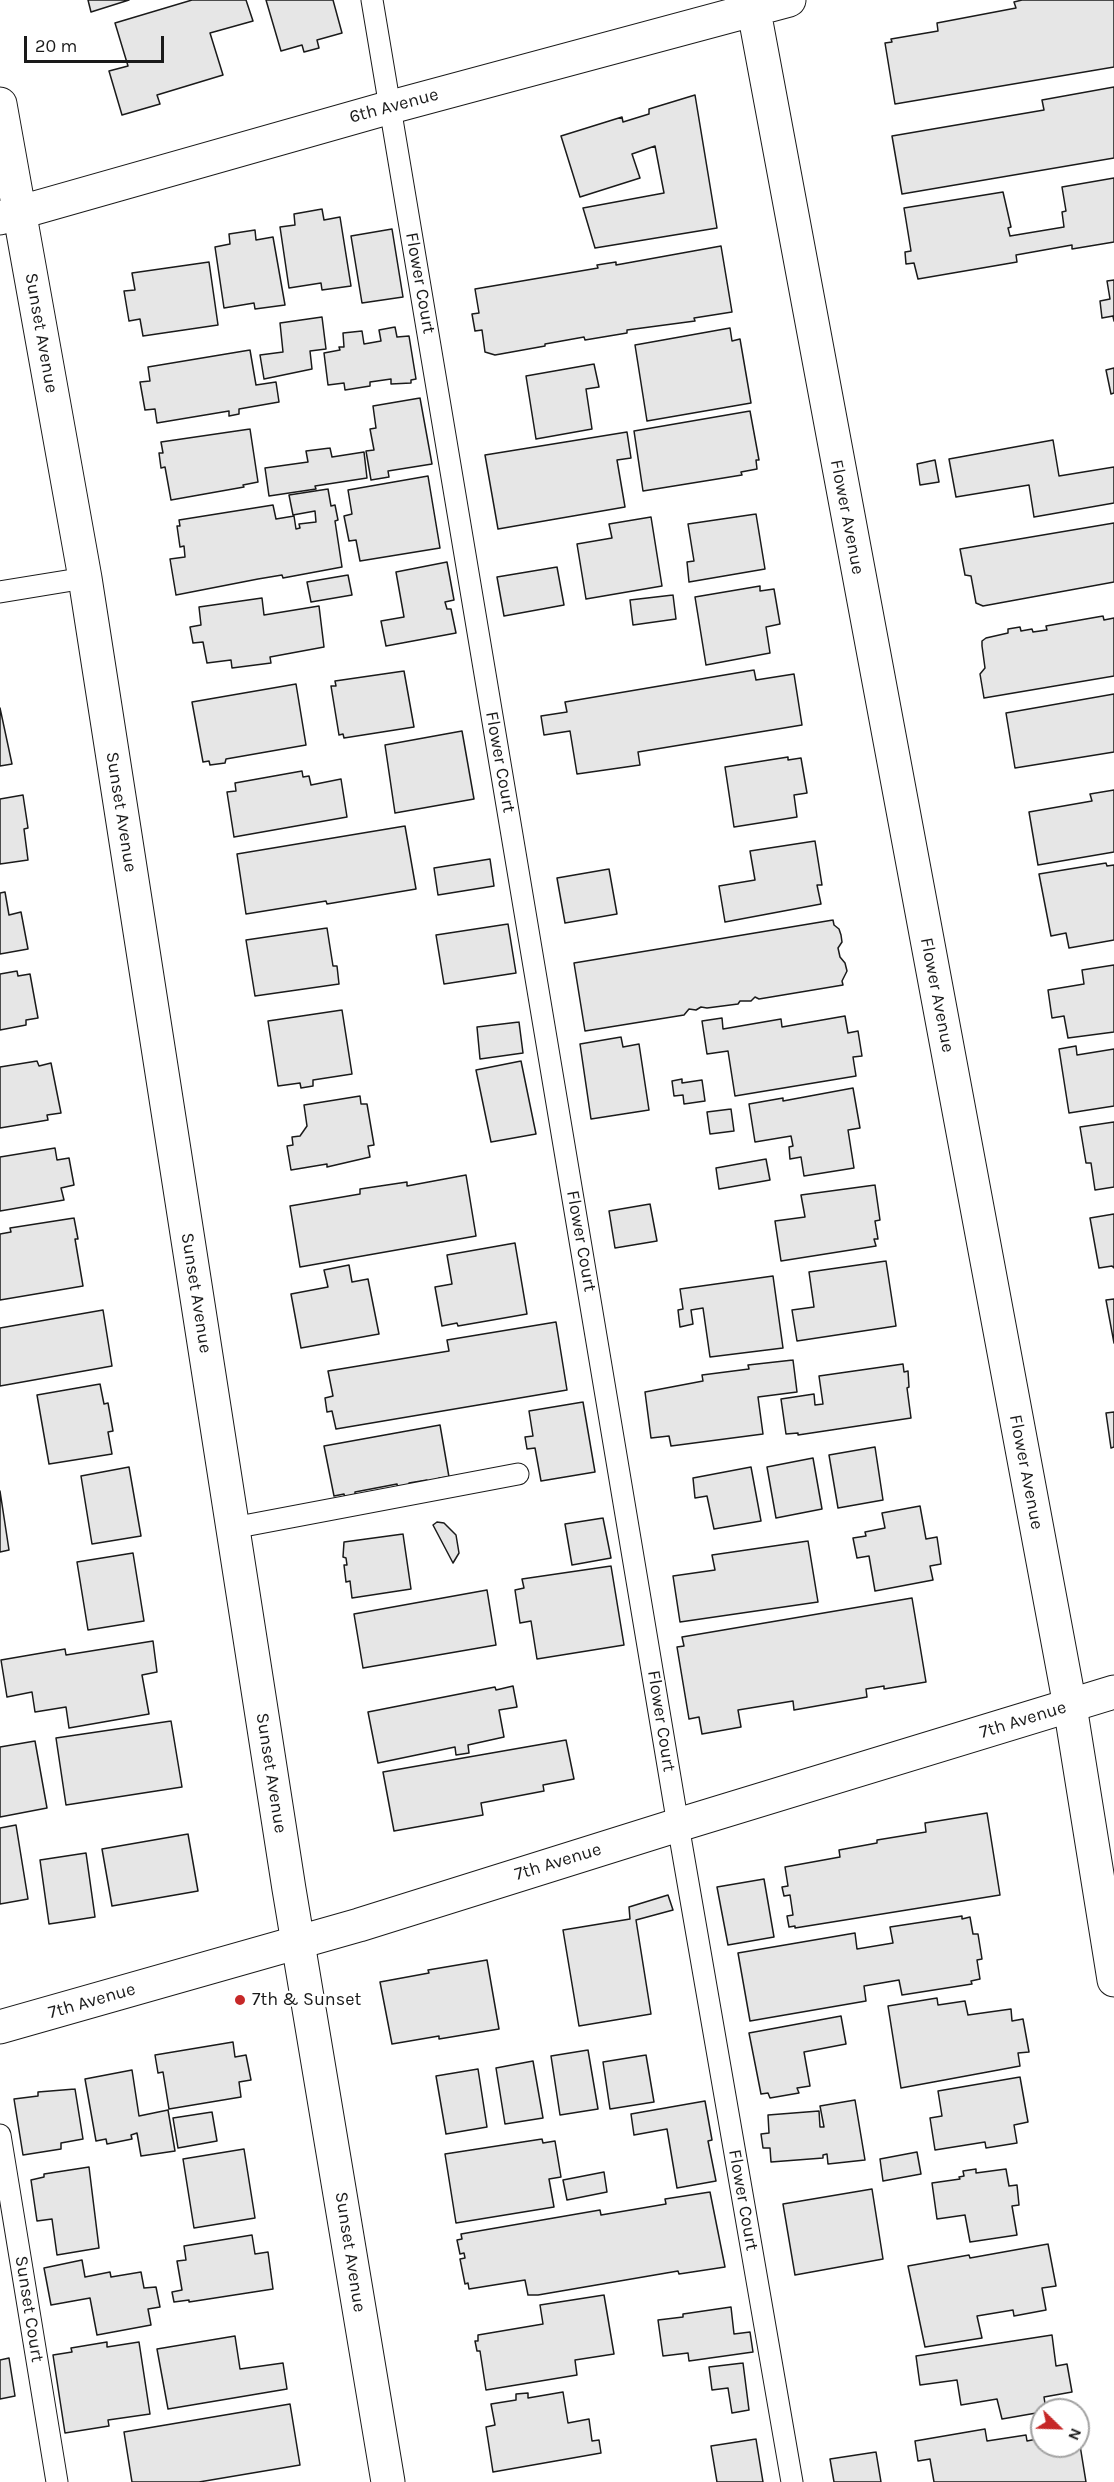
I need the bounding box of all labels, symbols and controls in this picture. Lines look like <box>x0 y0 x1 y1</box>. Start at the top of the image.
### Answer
scale bar <box>27 24 166 62</box>
text: 20 m <box>35 35 77 57</box>
street label: 6th Avenue <box>347 84 441 128</box>
street label: Flower Court <box>400 231 440 335</box>
street label: Sunset Avenue <box>20 271 62 395</box>
street label: Flower Avenue <box>825 458 869 576</box>
street label: Flower Court <box>480 710 520 814</box>
street label: Sunset Avenue <box>101 750 141 874</box>
street label: Flower Avenue <box>915 936 959 1054</box>
street label: Flower Court <box>561 1189 601 1293</box>
street label: Sunset Avenue <box>176 1231 216 1355</box>
street label: Flower Avenue <box>1004 1413 1048 1531</box>
street label: Flower Court <box>642 1669 680 1773</box>
street label: 7th Avenue <box>977 1697 1069 1743</box>
street label: Sunset Avenue <box>251 1711 291 1835</box>
street label: 7th Avenue <box>512 1839 604 1885</box>
street label: 7th Avenue <box>46 1978 138 2024</box>
place label: 7th & Sunset <box>252 1989 361 2011</box>
marker: 7th & Sunset <box>233 1993 247 2007</box>
street label: Flower Court <box>723 2148 763 2252</box>
street label: Sunset Avenue <box>330 2190 370 2314</box>
street label: Sunset Court <box>10 2254 48 2364</box>
north arrow <box>1030 2398 1090 2458</box>
text: N <box>1064 2425 1086 2443</box>

